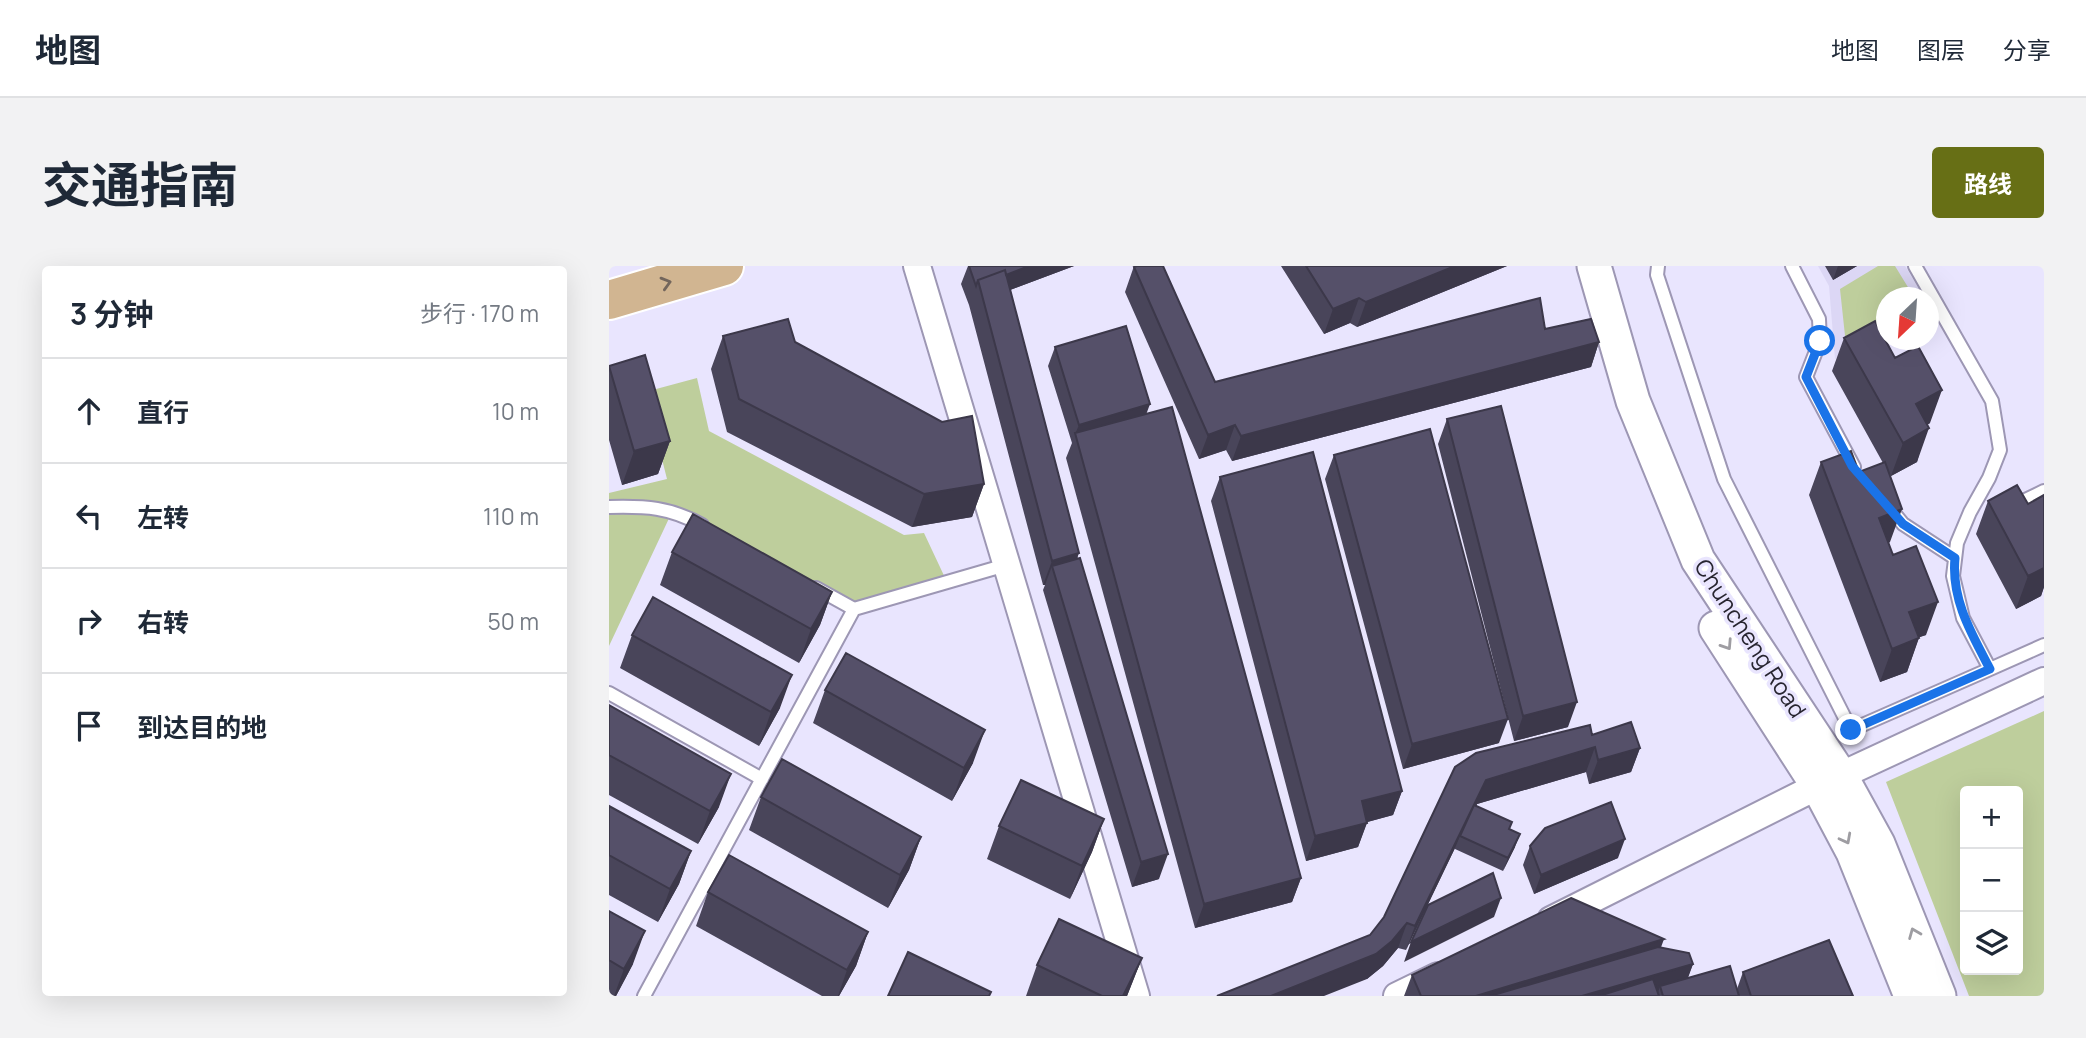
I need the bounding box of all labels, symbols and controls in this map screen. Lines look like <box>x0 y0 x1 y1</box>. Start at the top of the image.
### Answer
text: 地图 <box>35 27 101 72</box>
text: 地图 <box>1831 33 1879 66</box>
text: 图层 <box>1917 33 1965 66</box>
text: 分享 <box>2003 33 2051 66</box>
button: 路线 <box>1932 147 2044 218</box>
text: 交通指南 <box>42 151 238 218</box>
one-way arrow <box>660 276 672 291</box>
north arrow <box>1876 287 1939 350</box>
text: 3 分钟 <box>70 293 153 334</box>
text: 步行 · 170 m <box>420 297 539 329</box>
route start <box>1804 325 1835 356</box>
icon: ahead <box>70 392 108 430</box>
text: 直行 <box>137 394 189 430</box>
text: 10 m <box>492 395 539 427</box>
icon: left <box>70 497 108 535</box>
text: 左转 <box>137 499 189 535</box>
text: 110 m <box>483 500 539 532</box>
street label: Chuncheng Road <box>1688 552 1814 724</box>
icon: right <box>70 602 108 640</box>
text: 右转 <box>137 604 189 640</box>
text: 50 m <box>488 605 539 637</box>
one-way arrow <box>1718 637 1731 650</box>
icon: arrive <box>70 707 108 745</box>
text: 到达目的地 <box>137 709 267 745</box>
route end <box>1835 714 1866 745</box>
map controls <box>1960 786 2023 975</box>
button: + <box>1960 786 2023 849</box>
one-way arrow <box>1838 831 1851 844</box>
button: − <box>1960 849 2023 912</box>
button: layers <box>1960 912 2023 975</box>
one-way arrow <box>1908 927 1922 939</box>

